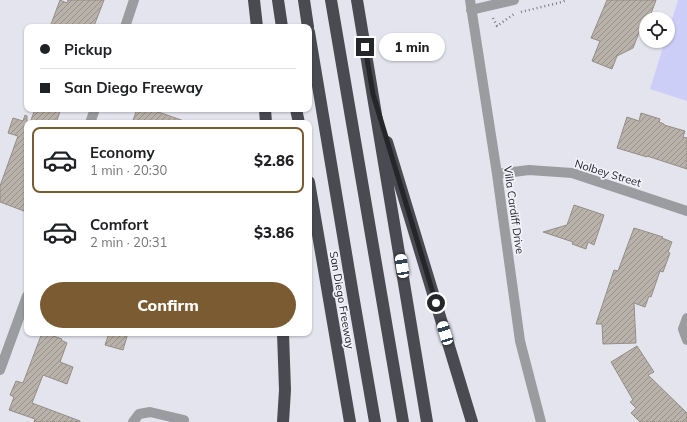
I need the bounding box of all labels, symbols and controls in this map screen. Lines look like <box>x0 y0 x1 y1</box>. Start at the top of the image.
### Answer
map controls <box>639 12 675 48</box>
button: locate <box>639 12 675 48</box>
callout: 1 min <box>379 33 445 61</box>
route end <box>356 38 374 56</box>
text: 1 min <box>395 39 429 55</box>
text: Pickup <box>64 40 112 59</box>
text: San Diego Freeway <box>64 78 203 97</box>
icon: car <box>42 142 78 178</box>
text: Economy <box>90 143 155 162</box>
text: $2.86 <box>254 151 294 170</box>
street label: Nolbey Street <box>573 156 643 190</box>
text: 1 min · 20:30 <box>90 162 167 178</box>
street label: Villa Cardiff Drive <box>501 165 527 255</box>
icon: car <box>42 214 78 250</box>
text: Comfort <box>90 215 148 234</box>
text: $3.86 <box>254 223 294 242</box>
text: 2 min · 20:31 <box>90 234 167 250</box>
street label: San Diego Freeway <box>327 250 358 350</box>
car <box>394 253 410 279</box>
button: Confirm <box>40 282 296 328</box>
route start <box>427 294 445 312</box>
car <box>436 320 454 346</box>

